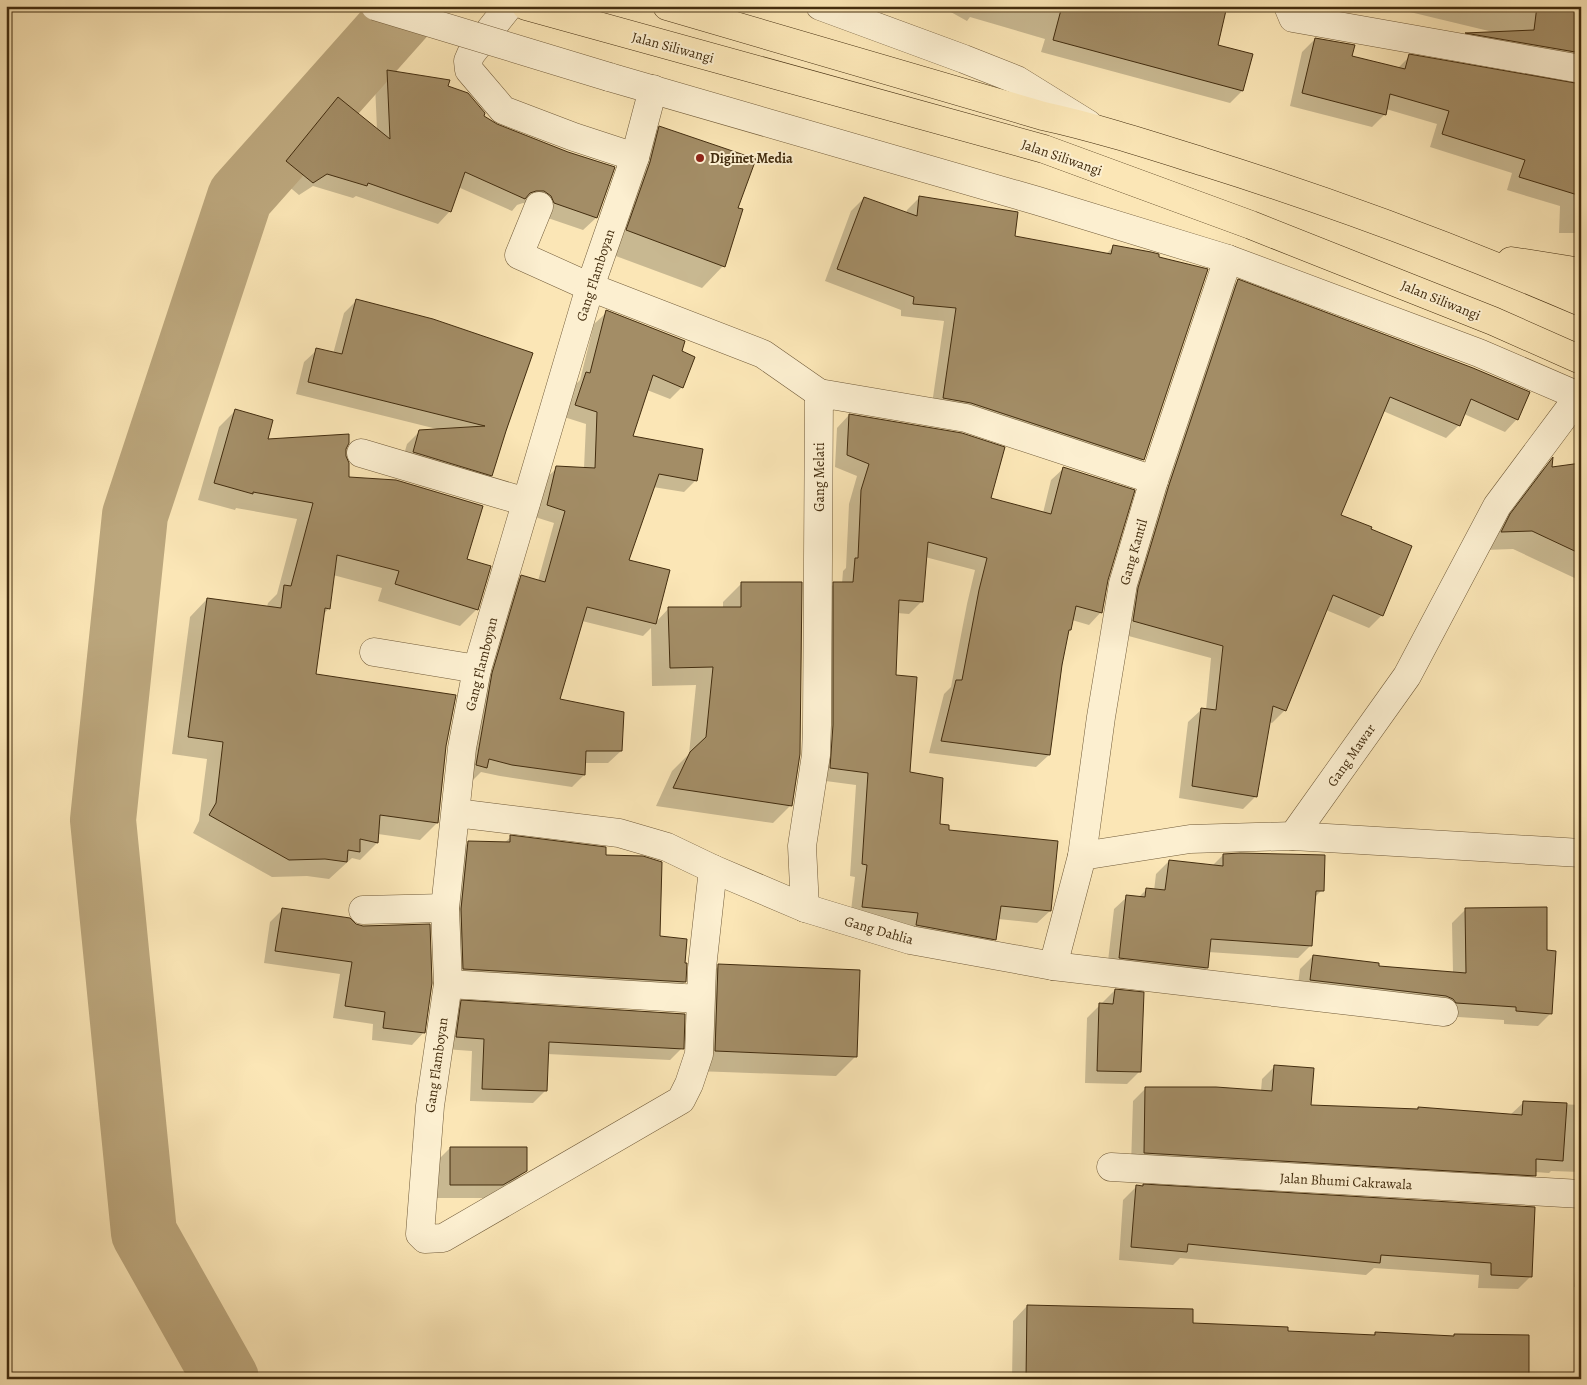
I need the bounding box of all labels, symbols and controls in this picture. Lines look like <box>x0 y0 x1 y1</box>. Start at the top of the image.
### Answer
street label: Jalan Siliwangi <box>630 27 716 68</box>
street label: Jalan Siliwangi <box>1019 135 1105 180</box>
place label: Diginet Media <box>710 149 793 168</box>
marker: Diginet Media <box>694 152 706 164</box>
street label: Gang Flamboyan <box>572 226 619 324</box>
street label: Jalan Siliwangi <box>1398 276 1484 325</box>
street label: Gang Melati <box>810 442 829 512</box>
street label: Gang Kantil <box>1115 516 1152 587</box>
street label: Gang Flamboyan <box>461 615 502 713</box>
street label: Gang Mawar <box>1323 720 1380 791</box>
street label: Gang Dahlia <box>842 912 916 950</box>
street label: Gang Flamboyan <box>420 1016 453 1114</box>
street label: Jalan Bhumi Cakrawala <box>1279 1169 1413 1194</box>

